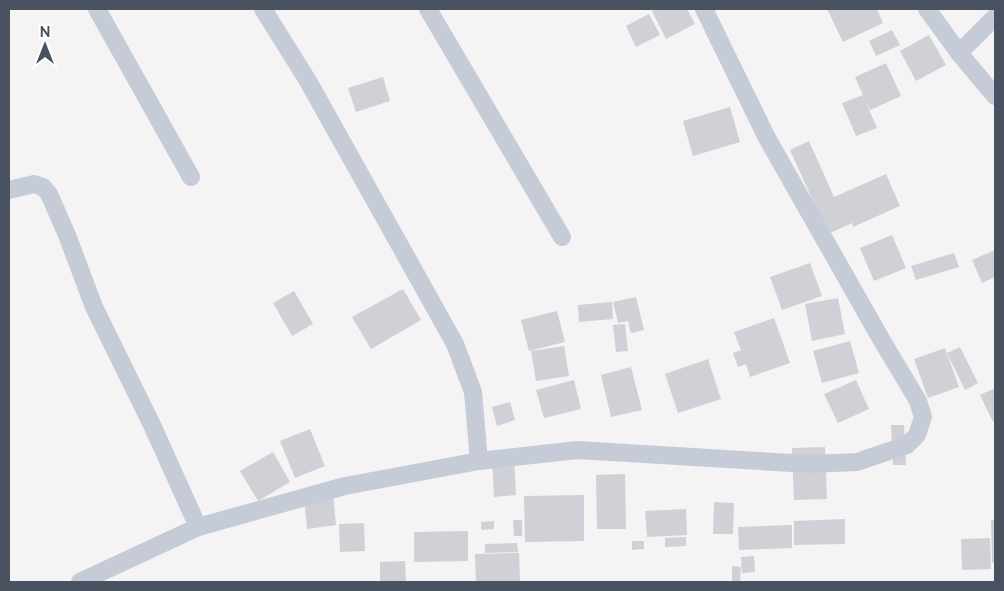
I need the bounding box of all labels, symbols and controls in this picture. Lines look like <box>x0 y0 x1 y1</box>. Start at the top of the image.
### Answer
north arrow <box>20 20 70 70</box>
text: N <box>40 24 50 40</box>

